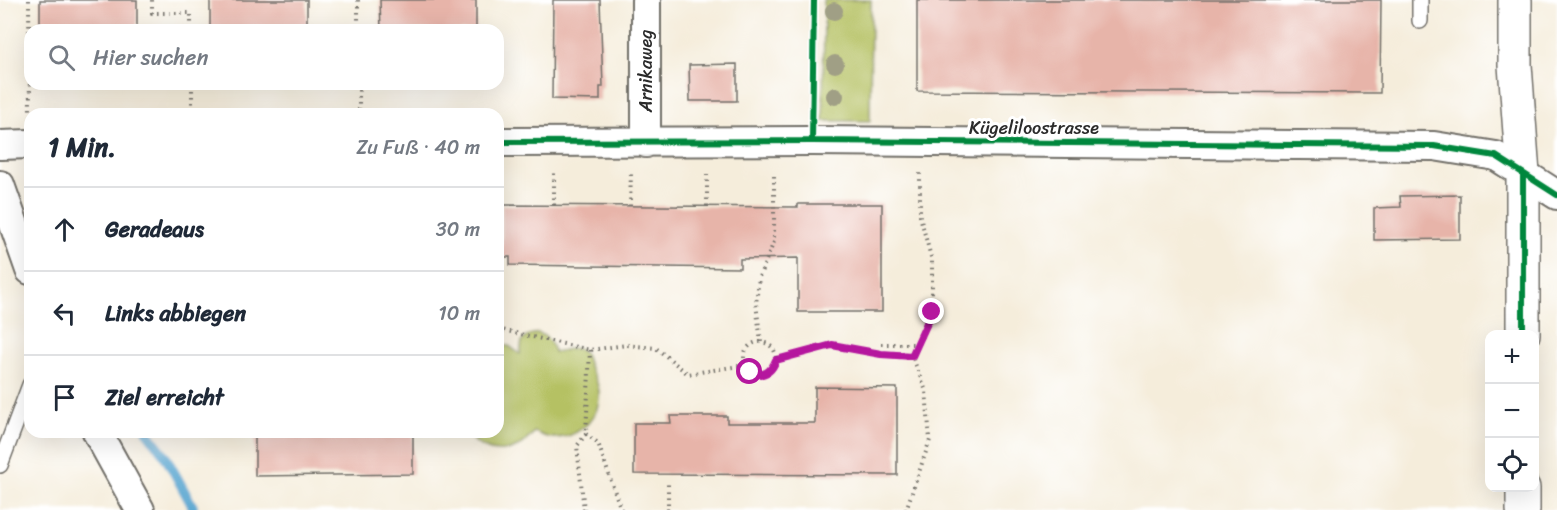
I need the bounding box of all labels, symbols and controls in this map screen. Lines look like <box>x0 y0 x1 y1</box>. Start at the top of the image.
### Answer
search box <box>24 24 504 90</box>
street label: Arnikaweg <box>630 30 662 113</box>
text: Hier suchen <box>93 38 208 77</box>
icon: search <box>45 41 78 74</box>
street label: Kügeliloostrasse <box>969 112 1099 144</box>
text: 1 Min. <box>48 124 116 170</box>
text: Zu Fuß · 40 m <box>356 130 480 165</box>
text: Geradeaus <box>105 210 204 249</box>
text: 30 m <box>436 212 480 247</box>
icon: ahead <box>48 213 81 246</box>
text: Links abbiegen <box>105 294 246 333</box>
text: 10 m <box>438 296 480 331</box>
icon: left <box>48 297 81 330</box>
route end <box>918 298 944 324</box>
map controls <box>1485 330 1539 492</box>
button: + <box>1485 330 1539 384</box>
route start <box>736 358 762 384</box>
text: Ziel erreicht <box>105 378 224 417</box>
icon: arrive <box>48 381 81 414</box>
button: − <box>1485 384 1539 438</box>
button: locate <box>1485 438 1539 492</box>

